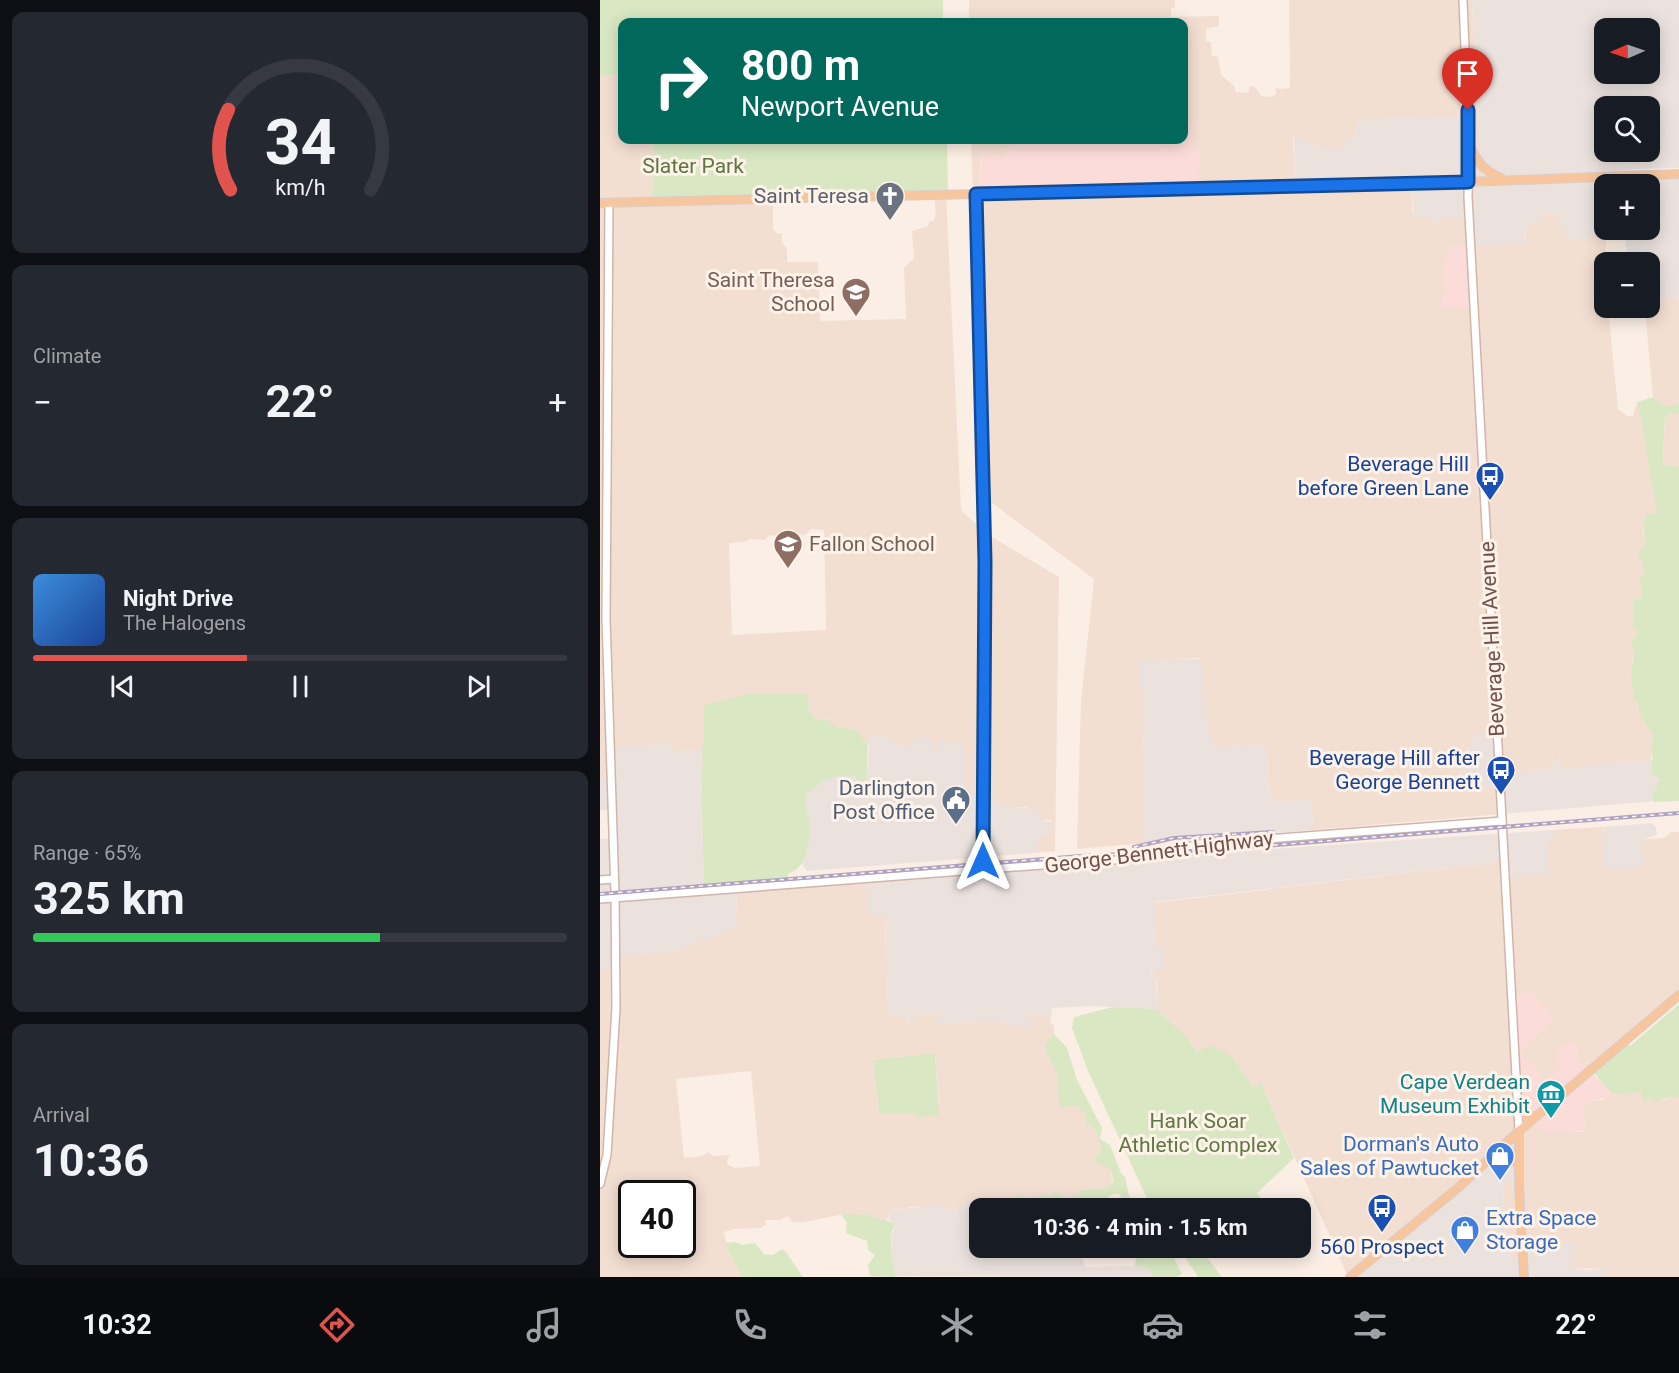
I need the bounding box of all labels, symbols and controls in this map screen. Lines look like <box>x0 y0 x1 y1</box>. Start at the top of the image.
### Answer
north arrow <box>1594 18 1660 84</box>
map controls <box>1594 18 1660 318</box>
text: 800 m <box>741 41 860 90</box>
icon: right <box>642 42 720 120</box>
pin <box>1442 48 1493 110</box>
icon: arrive <box>1451 57 1484 90</box>
text: Newport Avenue <box>741 91 939 123</box>
button: search <box>1594 96 1660 162</box>
text: 34 <box>264 106 336 179</box>
park label: Slater Park <box>642 154 744 178</box>
button: + <box>1594 174 1660 240</box>
text: km/h <box>275 175 325 200</box>
church icon: Saint Teresa <box>874 180 906 222</box>
place label: Saint Teresa <box>754 184 869 208</box>
button: − <box>1594 252 1660 318</box>
place label: Saint Theresa School <box>707 268 835 316</box>
school or university icon: Saint Theresa School <box>840 276 872 318</box>
text: Climate <box>33 344 101 368</box>
text: 22° <box>265 375 335 428</box>
text: − <box>33 383 52 422</box>
text: + <box>548 383 567 422</box>
place label: Beverage Hill before Green Lane <box>1298 452 1469 500</box>
bus stop icon: Beverage Hill before Green Lane <box>1474 460 1506 502</box>
school or university icon: Fallon School <box>772 528 804 570</box>
place label: Fallon School <box>809 532 935 556</box>
street label: Beverage Hill Avenue <box>1475 541 1509 737</box>
text: Night Drive <box>123 586 233 611</box>
text: The Halogens <box>123 611 246 635</box>
icon: previous <box>106 670 139 703</box>
icon: pause <box>284 670 317 703</box>
icon: next <box>462 670 495 703</box>
place label: Beverage Hill after George Bennett <box>1309 746 1480 794</box>
bus stop icon: Beverage Hill after George Bennett <box>1485 754 1517 796</box>
place label: Darlington Post Office <box>832 776 935 824</box>
public building icon: Darlington Post Office <box>940 784 972 826</box>
street label: George Bennett Highway <box>1043 826 1275 878</box>
position arrow <box>951 829 1015 893</box>
text: Range · 65% <box>33 841 141 865</box>
text: 325 km <box>33 872 185 925</box>
place label: Cape Verdean Museum Exhibit <box>1380 1070 1530 1118</box>
museum icon: Cape Verdean Museum Exhibit <box>1535 1078 1567 1120</box>
text: Arrival <box>33 1103 90 1127</box>
park label: Hank Soar Athletic Complex <box>1119 1109 1277 1157</box>
place label: Dorman's Auto Sales of Pawtucket <box>1300 1132 1479 1180</box>
text: 10:36 <box>33 1134 149 1187</box>
shop icon: Dorman's Auto Sales of Pawtucket <box>1484 1140 1516 1182</box>
speed limit sign: 40 <box>618 1180 696 1258</box>
bus stop icon: 560 Prospect <box>1366 1192 1398 1234</box>
place label: Extra Space Storage <box>1486 1206 1596 1254</box>
shop icon: Extra Space Storage <box>1449 1214 1481 1256</box>
text: 10:36 · 4 min · 1.5 km <box>1032 1215 1248 1240</box>
place label: 560 Prospect <box>1320 1235 1444 1259</box>
icon: directions <box>316 1304 358 1346</box>
icon: music <box>523 1304 565 1346</box>
icon: phone <box>729 1304 771 1346</box>
icon: climate <box>936 1304 978 1346</box>
icon: car <box>1142 1304 1184 1346</box>
icon: filters <box>1349 1304 1391 1346</box>
text: 10:32 <box>82 1309 152 1341</box>
text: 22° <box>1555 1309 1597 1341</box>

